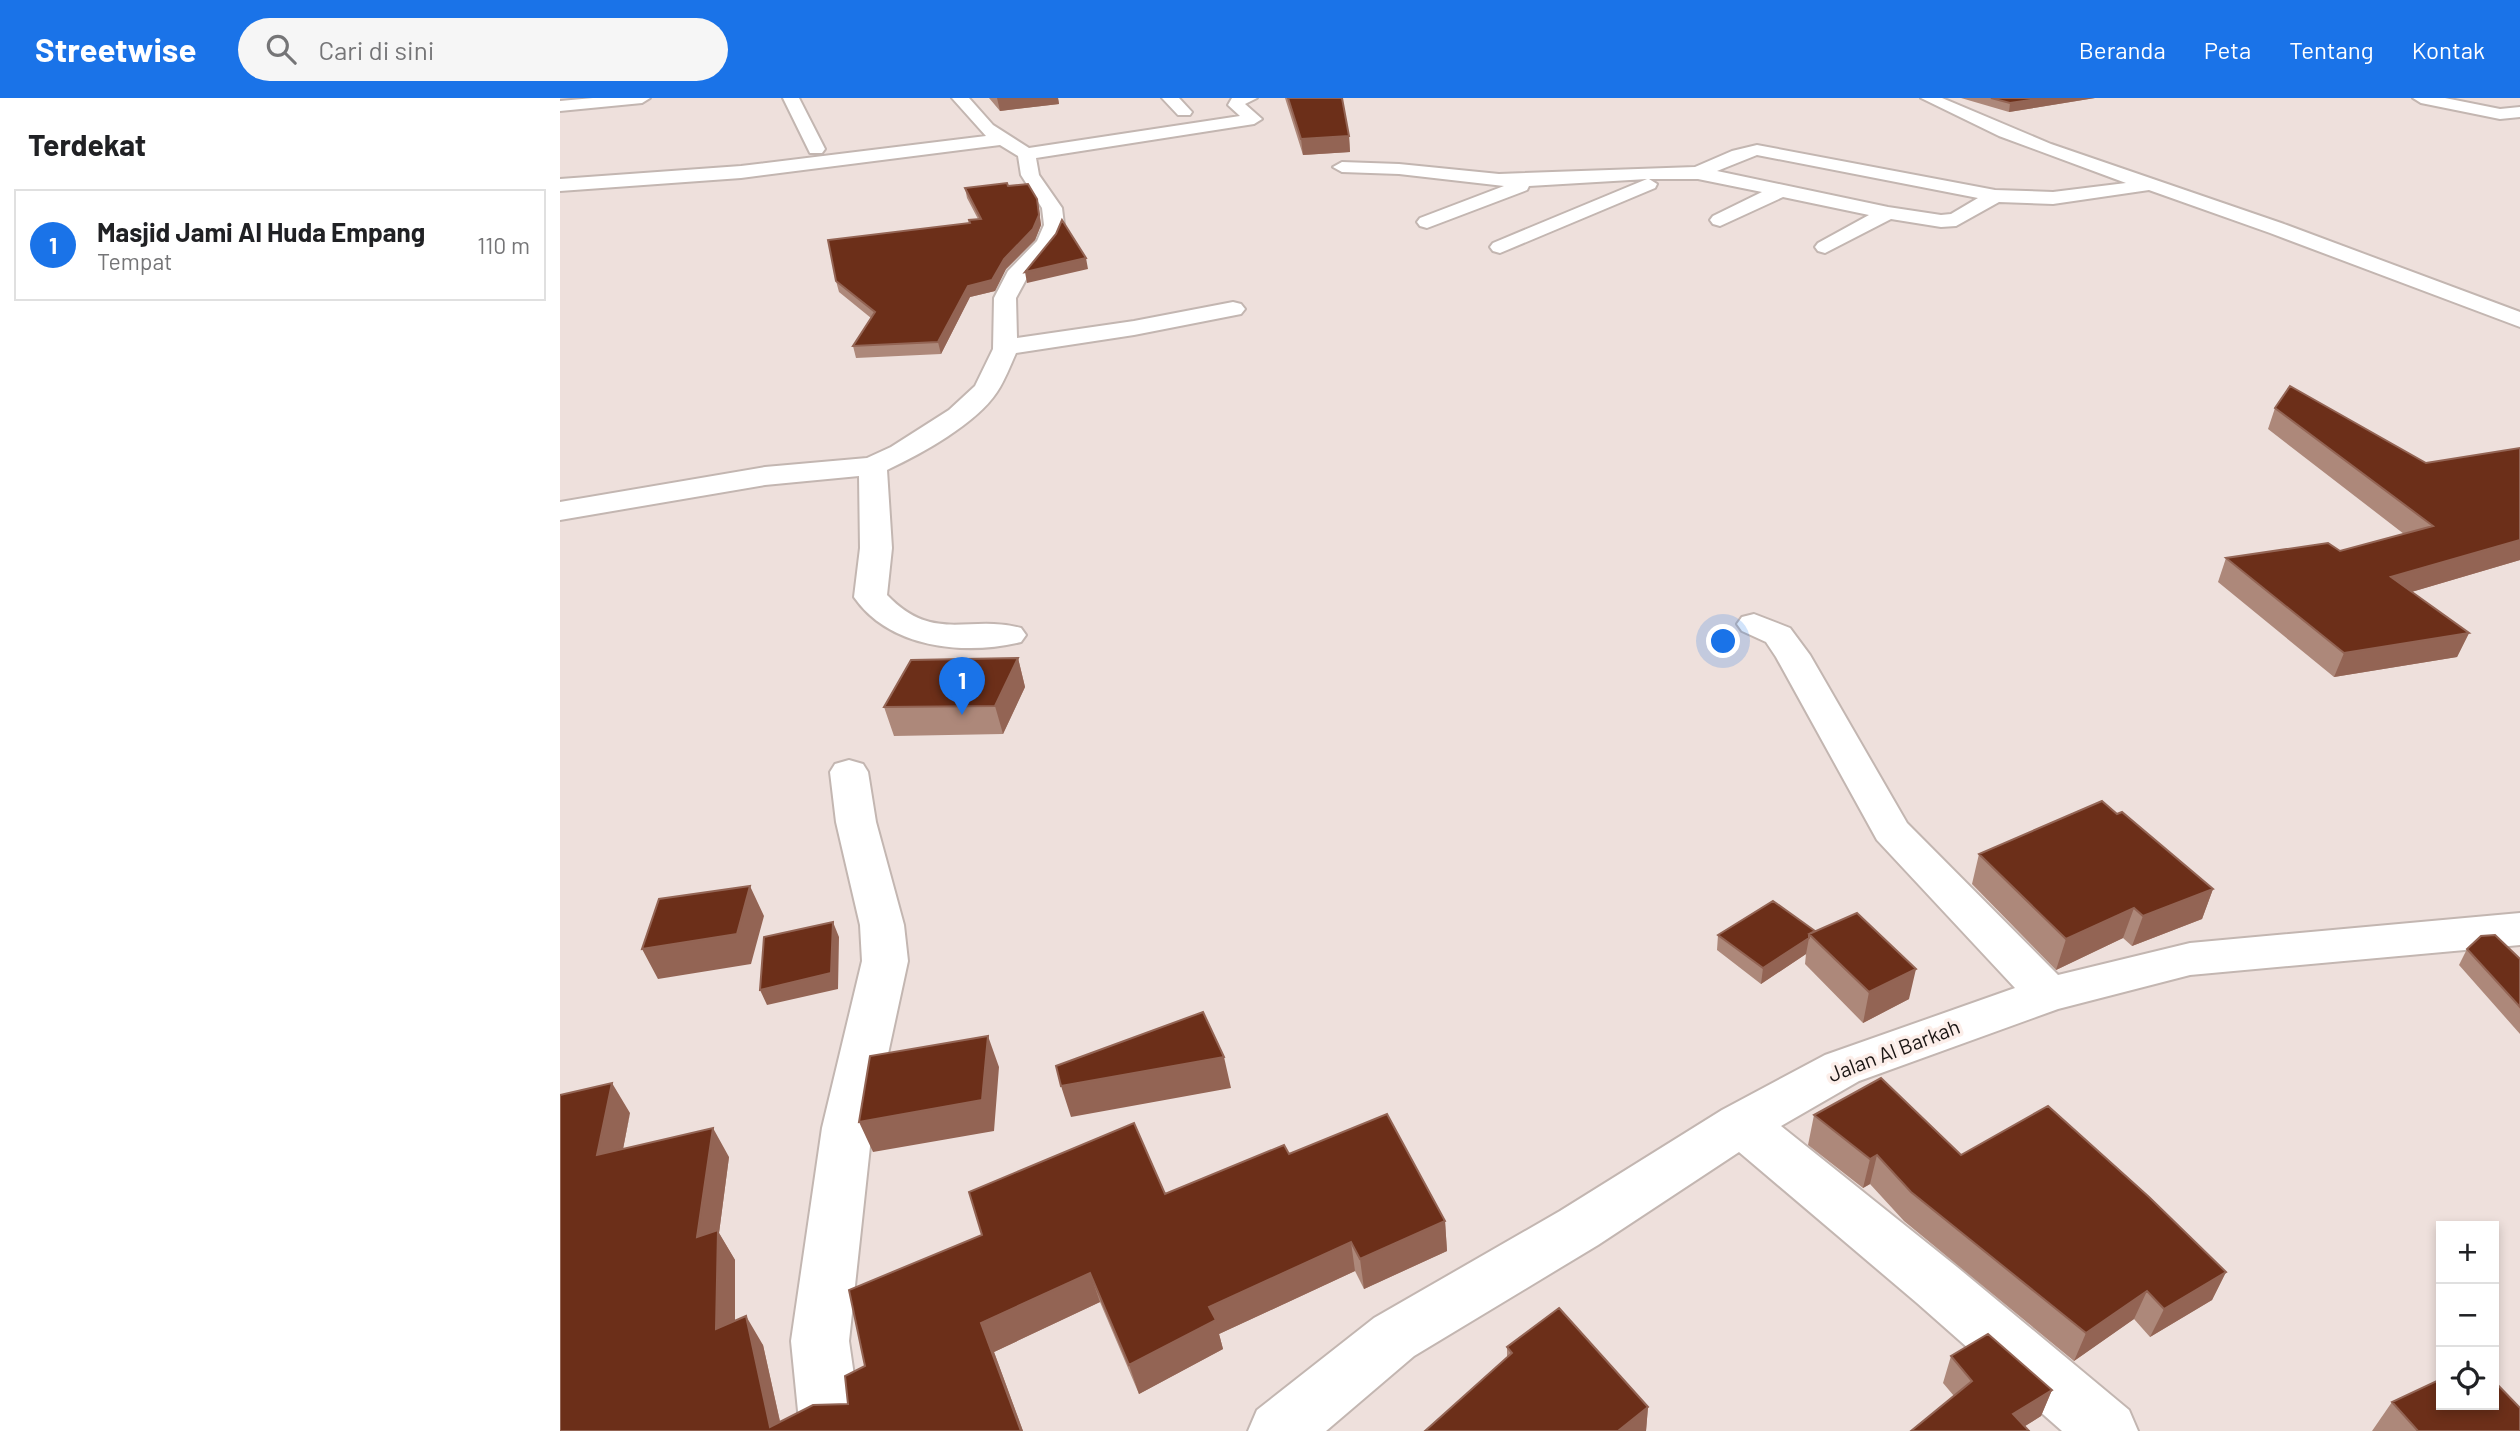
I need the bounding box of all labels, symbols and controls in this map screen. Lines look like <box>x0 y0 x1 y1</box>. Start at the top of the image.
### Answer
search box <box>238 18 728 81</box>
text: Streetwise <box>35 29 196 69</box>
icon: search <box>262 30 300 68</box>
text: Cari di sini <box>318 34 434 65</box>
text: Beranda <box>2079 35 2166 64</box>
text: Peta <box>2204 35 2251 64</box>
text: Tentang <box>2289 35 2374 64</box>
text: Kontak <box>2412 35 2485 64</box>
text: Terdekat <box>28 126 146 162</box>
text: Masjid Jami Al Huda Empang <box>97 216 425 247</box>
text: 1 <box>49 231 57 259</box>
text: 110 m <box>477 231 530 259</box>
text: Tempat <box>97 247 173 275</box>
your location <box>1706 624 1740 658</box>
pin: 1 <box>939 657 985 715</box>
street label: Jalan Al Barkah <box>1824 1013 1963 1086</box>
map controls <box>2436 1221 2499 1410</box>
button: + <box>2436 1221 2499 1284</box>
button: − <box>2436 1284 2499 1347</box>
button: locate <box>2436 1347 2499 1410</box>

